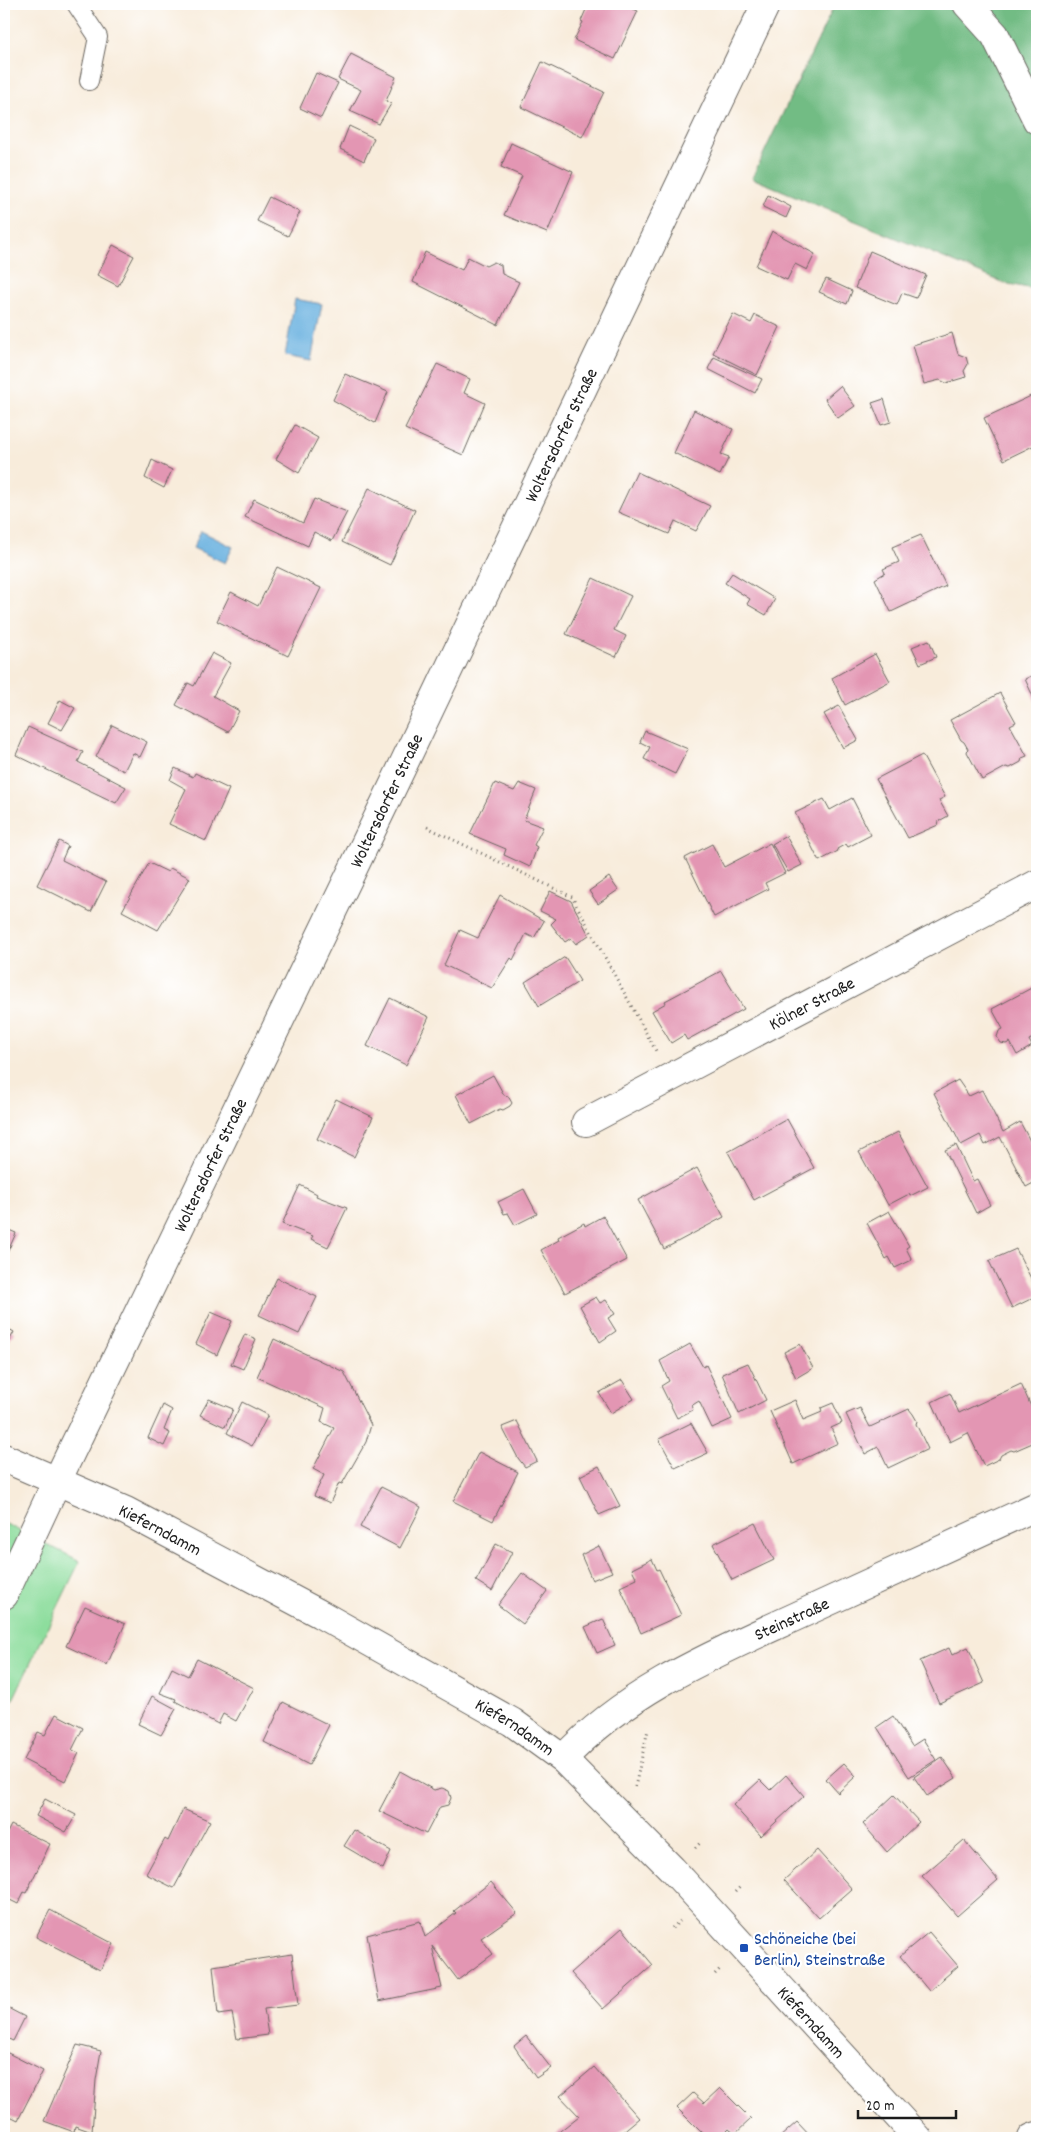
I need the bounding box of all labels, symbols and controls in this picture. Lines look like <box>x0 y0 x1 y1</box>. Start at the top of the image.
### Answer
street label: Woltersdorfer Straße <box>520 365 605 507</box>
street label: Woltersdorfer Straße <box>345 730 431 873</box>
street label: Kölner Straße <box>765 972 860 1038</box>
street label: Woltersdorfer Straße <box>169 1095 255 1237</box>
street label: Kieferndamm <box>114 1499 205 1564</box>
street label: Steinstraße <box>751 1593 834 1649</box>
street label: Kieferndamm <box>470 1694 559 1764</box>
place label: Schöneiche (bei Berlin), Steinstraße <box>754 1928 885 1974</box>
marker: Schöneiche (bei Berlin), Steinstraße <box>738 1942 750 1954</box>
street label: Kieferndamm <box>770 1982 850 2065</box>
scale bar <box>858 2087 956 2119</box>
text: 20 m <box>866 2096 894 2118</box>

